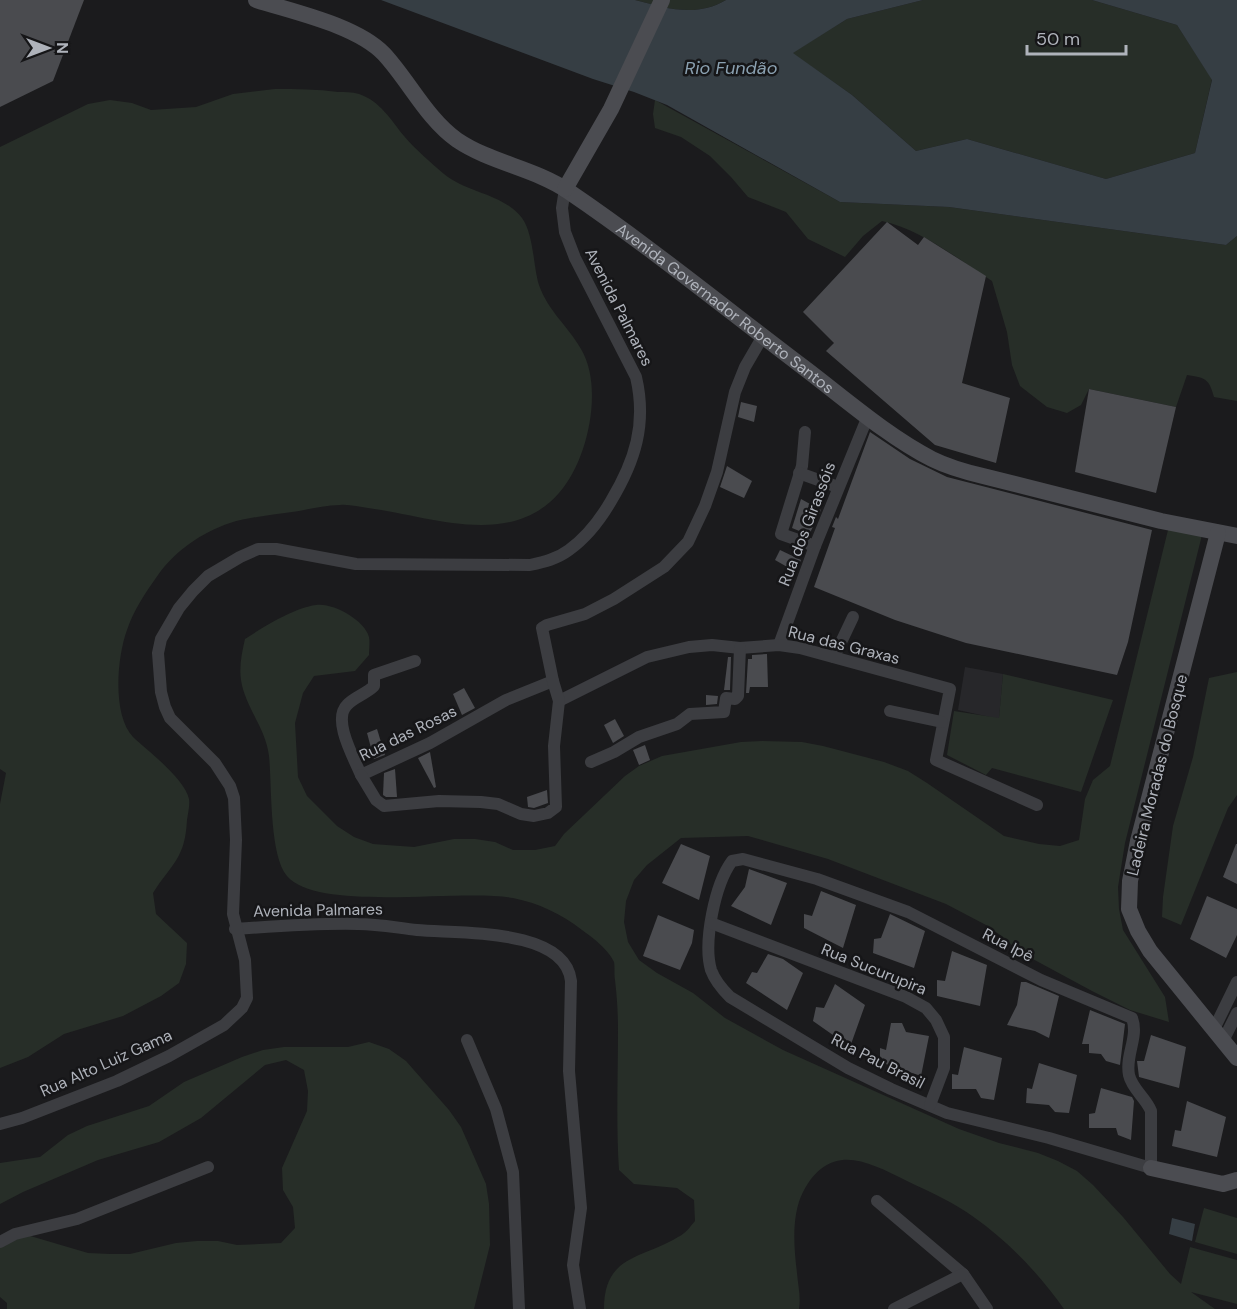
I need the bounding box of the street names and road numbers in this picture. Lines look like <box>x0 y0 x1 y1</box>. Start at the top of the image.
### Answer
street label: Avenida Governador Roberto Santos <box>612 218 839 398</box>
street label: Avenida Palmares <box>580 244 658 370</box>
street label: Rua dos Girassóis <box>774 459 840 589</box>
street label: Rua das Graxas <box>786 621 902 669</box>
street label: Ladeira Moradas do Bosque <box>1122 672 1192 878</box>
street label: Rua das Rosas <box>356 700 460 766</box>
street label: Avenida Palmares <box>253 898 383 922</box>
street label: Rua Ipê <box>979 923 1037 967</box>
street label: Rua Sucurupira <box>818 938 930 1000</box>
street label: Rua Alto Luiz Gama <box>37 1024 175 1102</box>
street label: Rua Pau Brasil <box>828 1028 928 1094</box>

